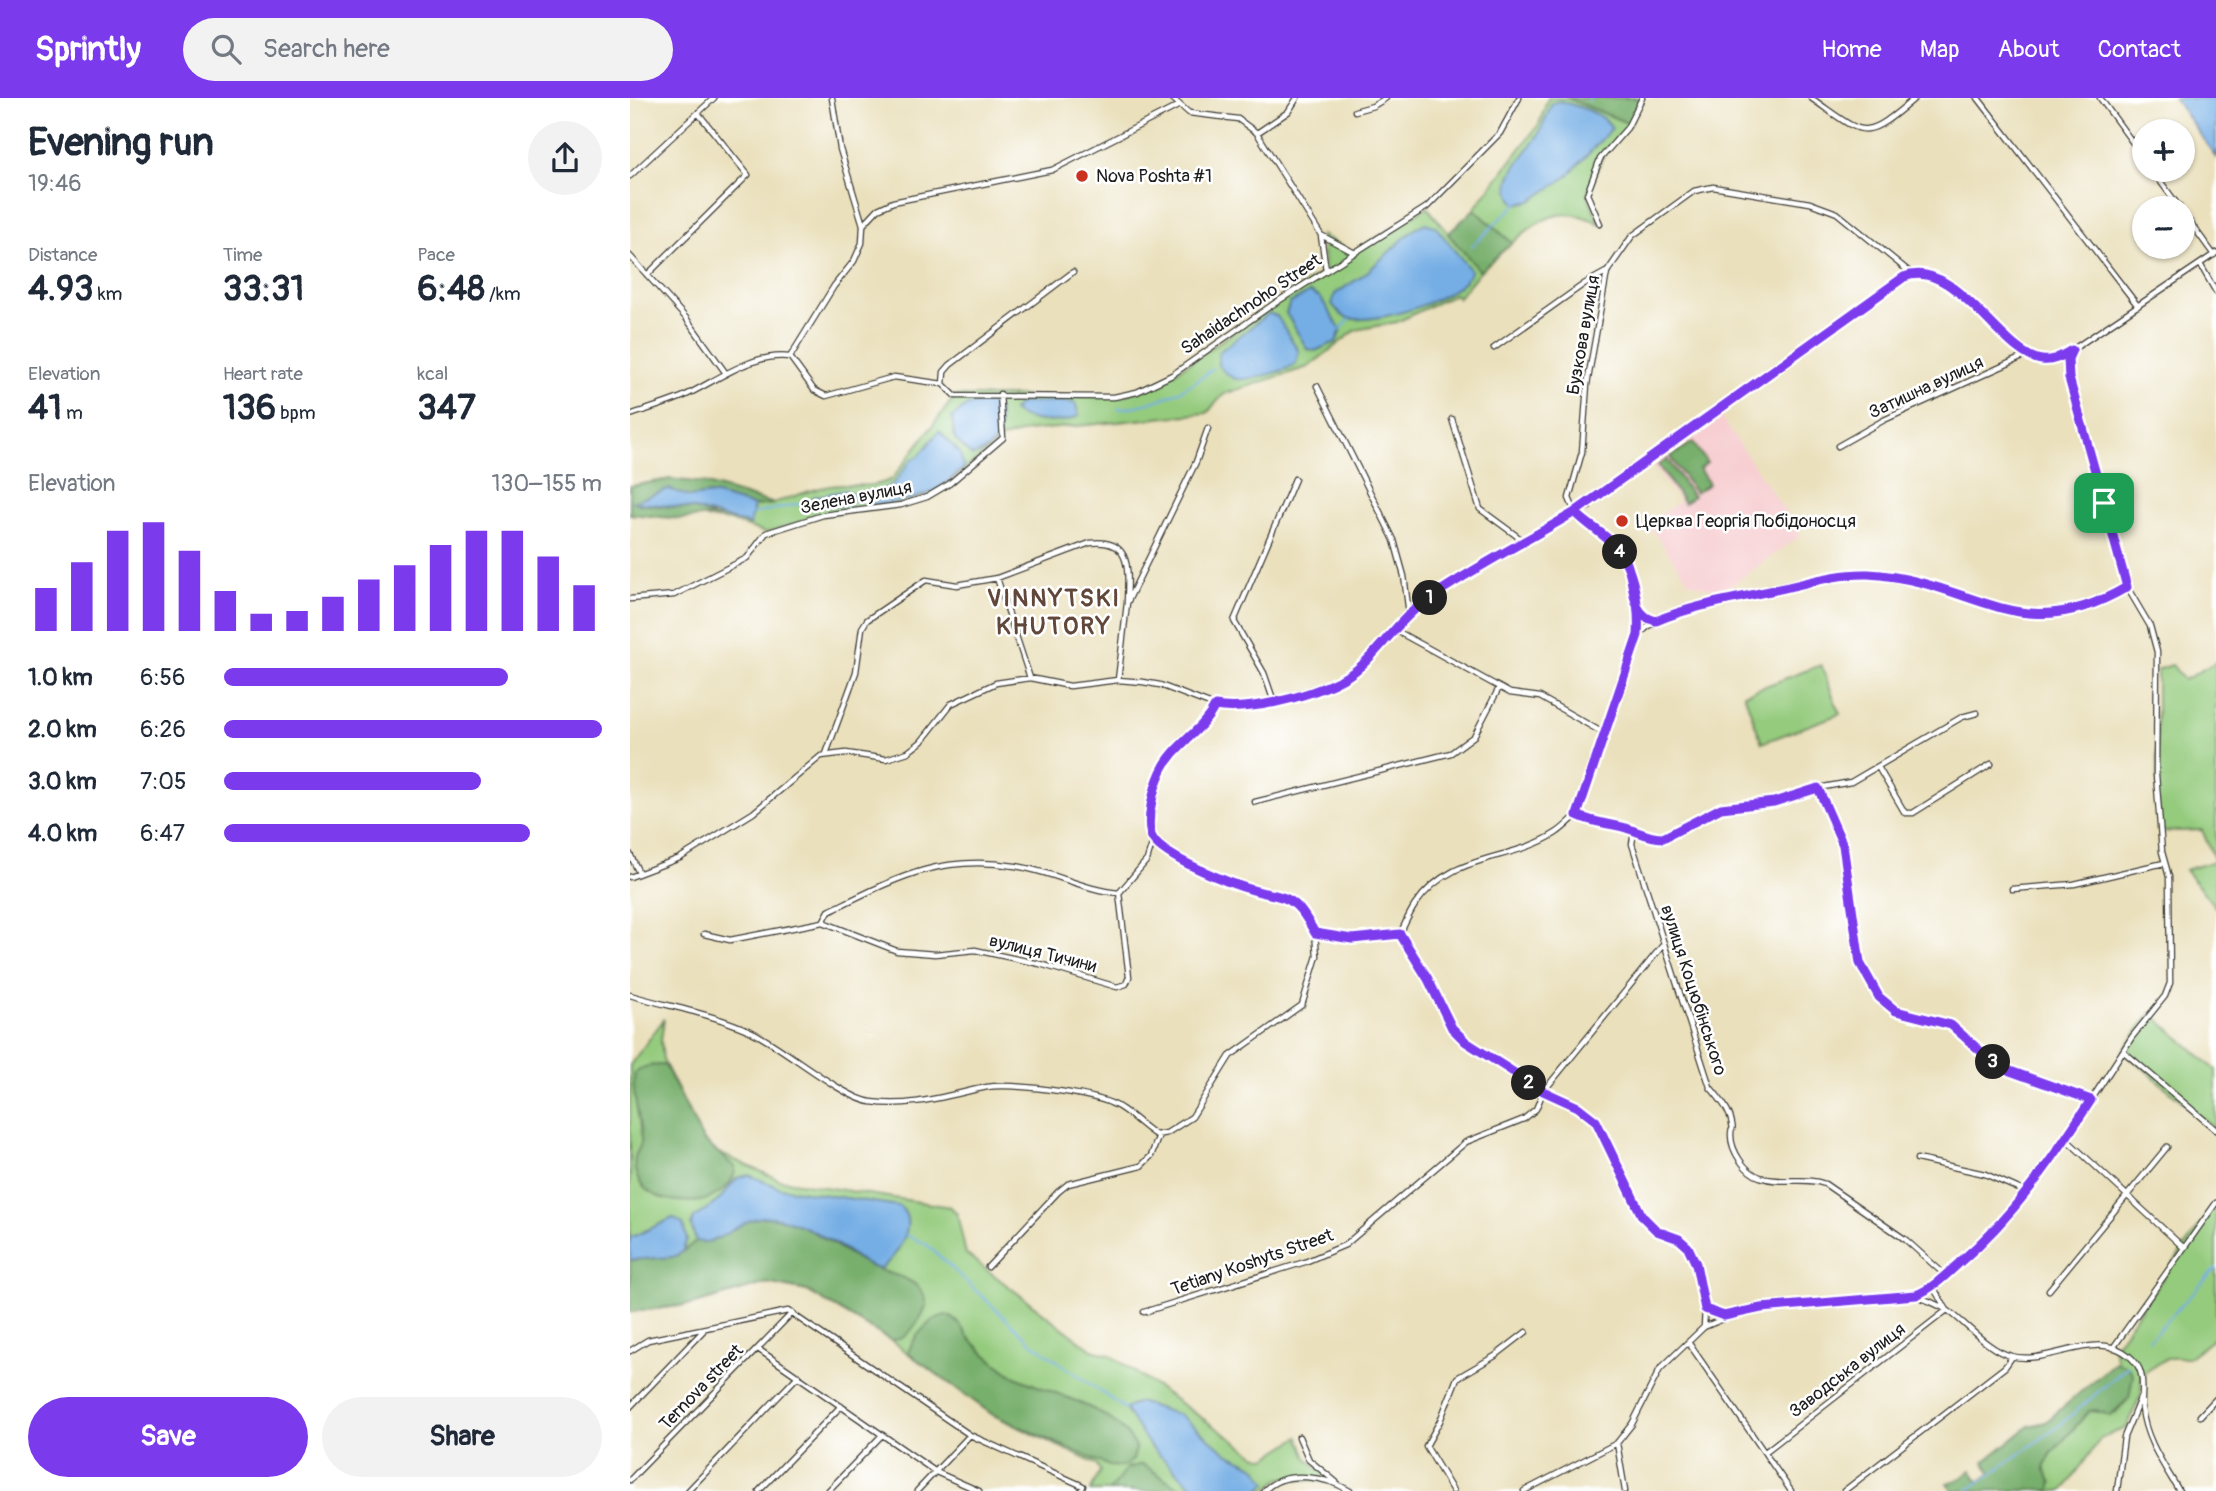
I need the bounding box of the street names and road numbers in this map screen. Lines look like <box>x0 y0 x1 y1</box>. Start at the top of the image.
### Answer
street label: Sahaidachnoho Street <box>1177 248 1327 360</box>
street label: Бузкова вулиця <box>1562 274 1605 397</box>
street label: Затишна вулиця <box>1865 351 1987 424</box>
street label: Зелена вулиця <box>798 475 914 520</box>
street label: вулиця Коцюбінського <box>1655 902 1732 1079</box>
street label: вулиця Тичини <box>987 929 1099 978</box>
street label: Tetiany Koshyts Street <box>1168 1224 1337 1301</box>
street label: Заводська вулиця <box>1785 1318 1910 1423</box>
street label: Ternova street <box>654 1339 749 1435</box>

